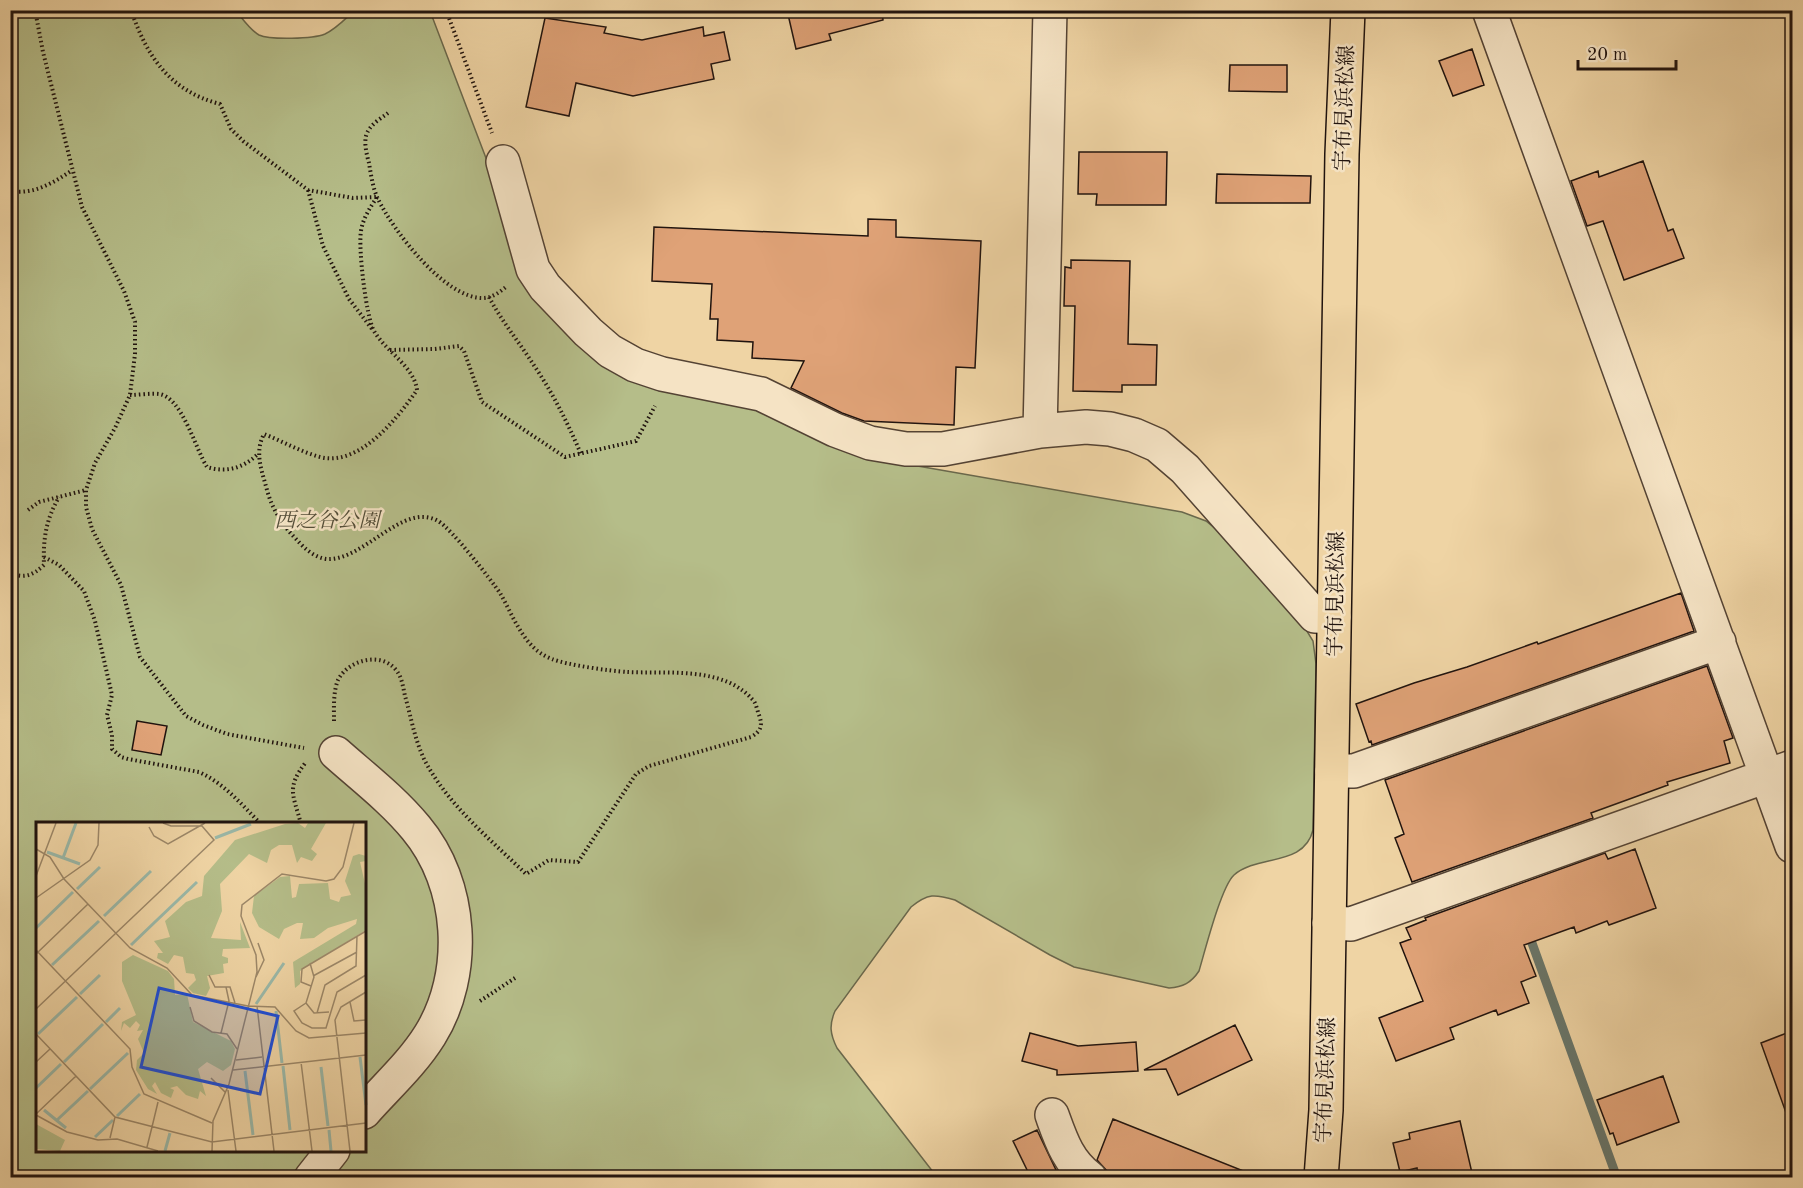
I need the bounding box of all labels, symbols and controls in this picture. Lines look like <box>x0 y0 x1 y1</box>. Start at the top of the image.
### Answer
scale bar <box>1578 33 1676 71</box>
street label: 宇布見浜松線 <box>1331 45 1358 171</box>
text: 20 m <box>1587 46 1627 64</box>
park label: 西之谷公園 <box>275 509 382 532</box>
street label: 宇布見浜松線 <box>1323 531 1348 657</box>
inset map <box>36 822 366 1152</box>
street label: 宇布見浜松線 <box>1312 1017 1339 1143</box>

